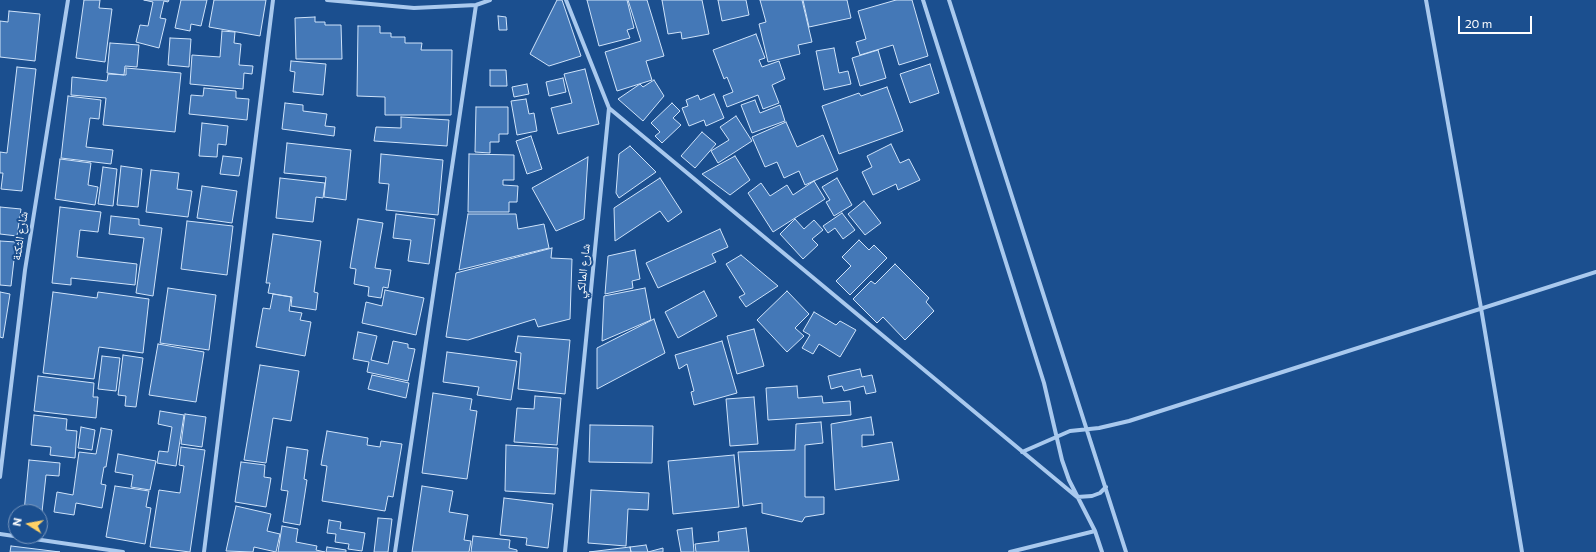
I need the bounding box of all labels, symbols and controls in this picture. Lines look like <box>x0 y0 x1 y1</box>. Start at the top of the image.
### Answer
scale bar <box>1460 8 1534 34</box>
text: 20 m <box>1465 16 1492 30</box>
street label: شارع الثكنة <box>9 211 31 261</box>
street label: شارع المالكي <box>573 243 593 299</box>
north arrow <box>8 504 48 544</box>
text: N <box>10 517 24 527</box>

